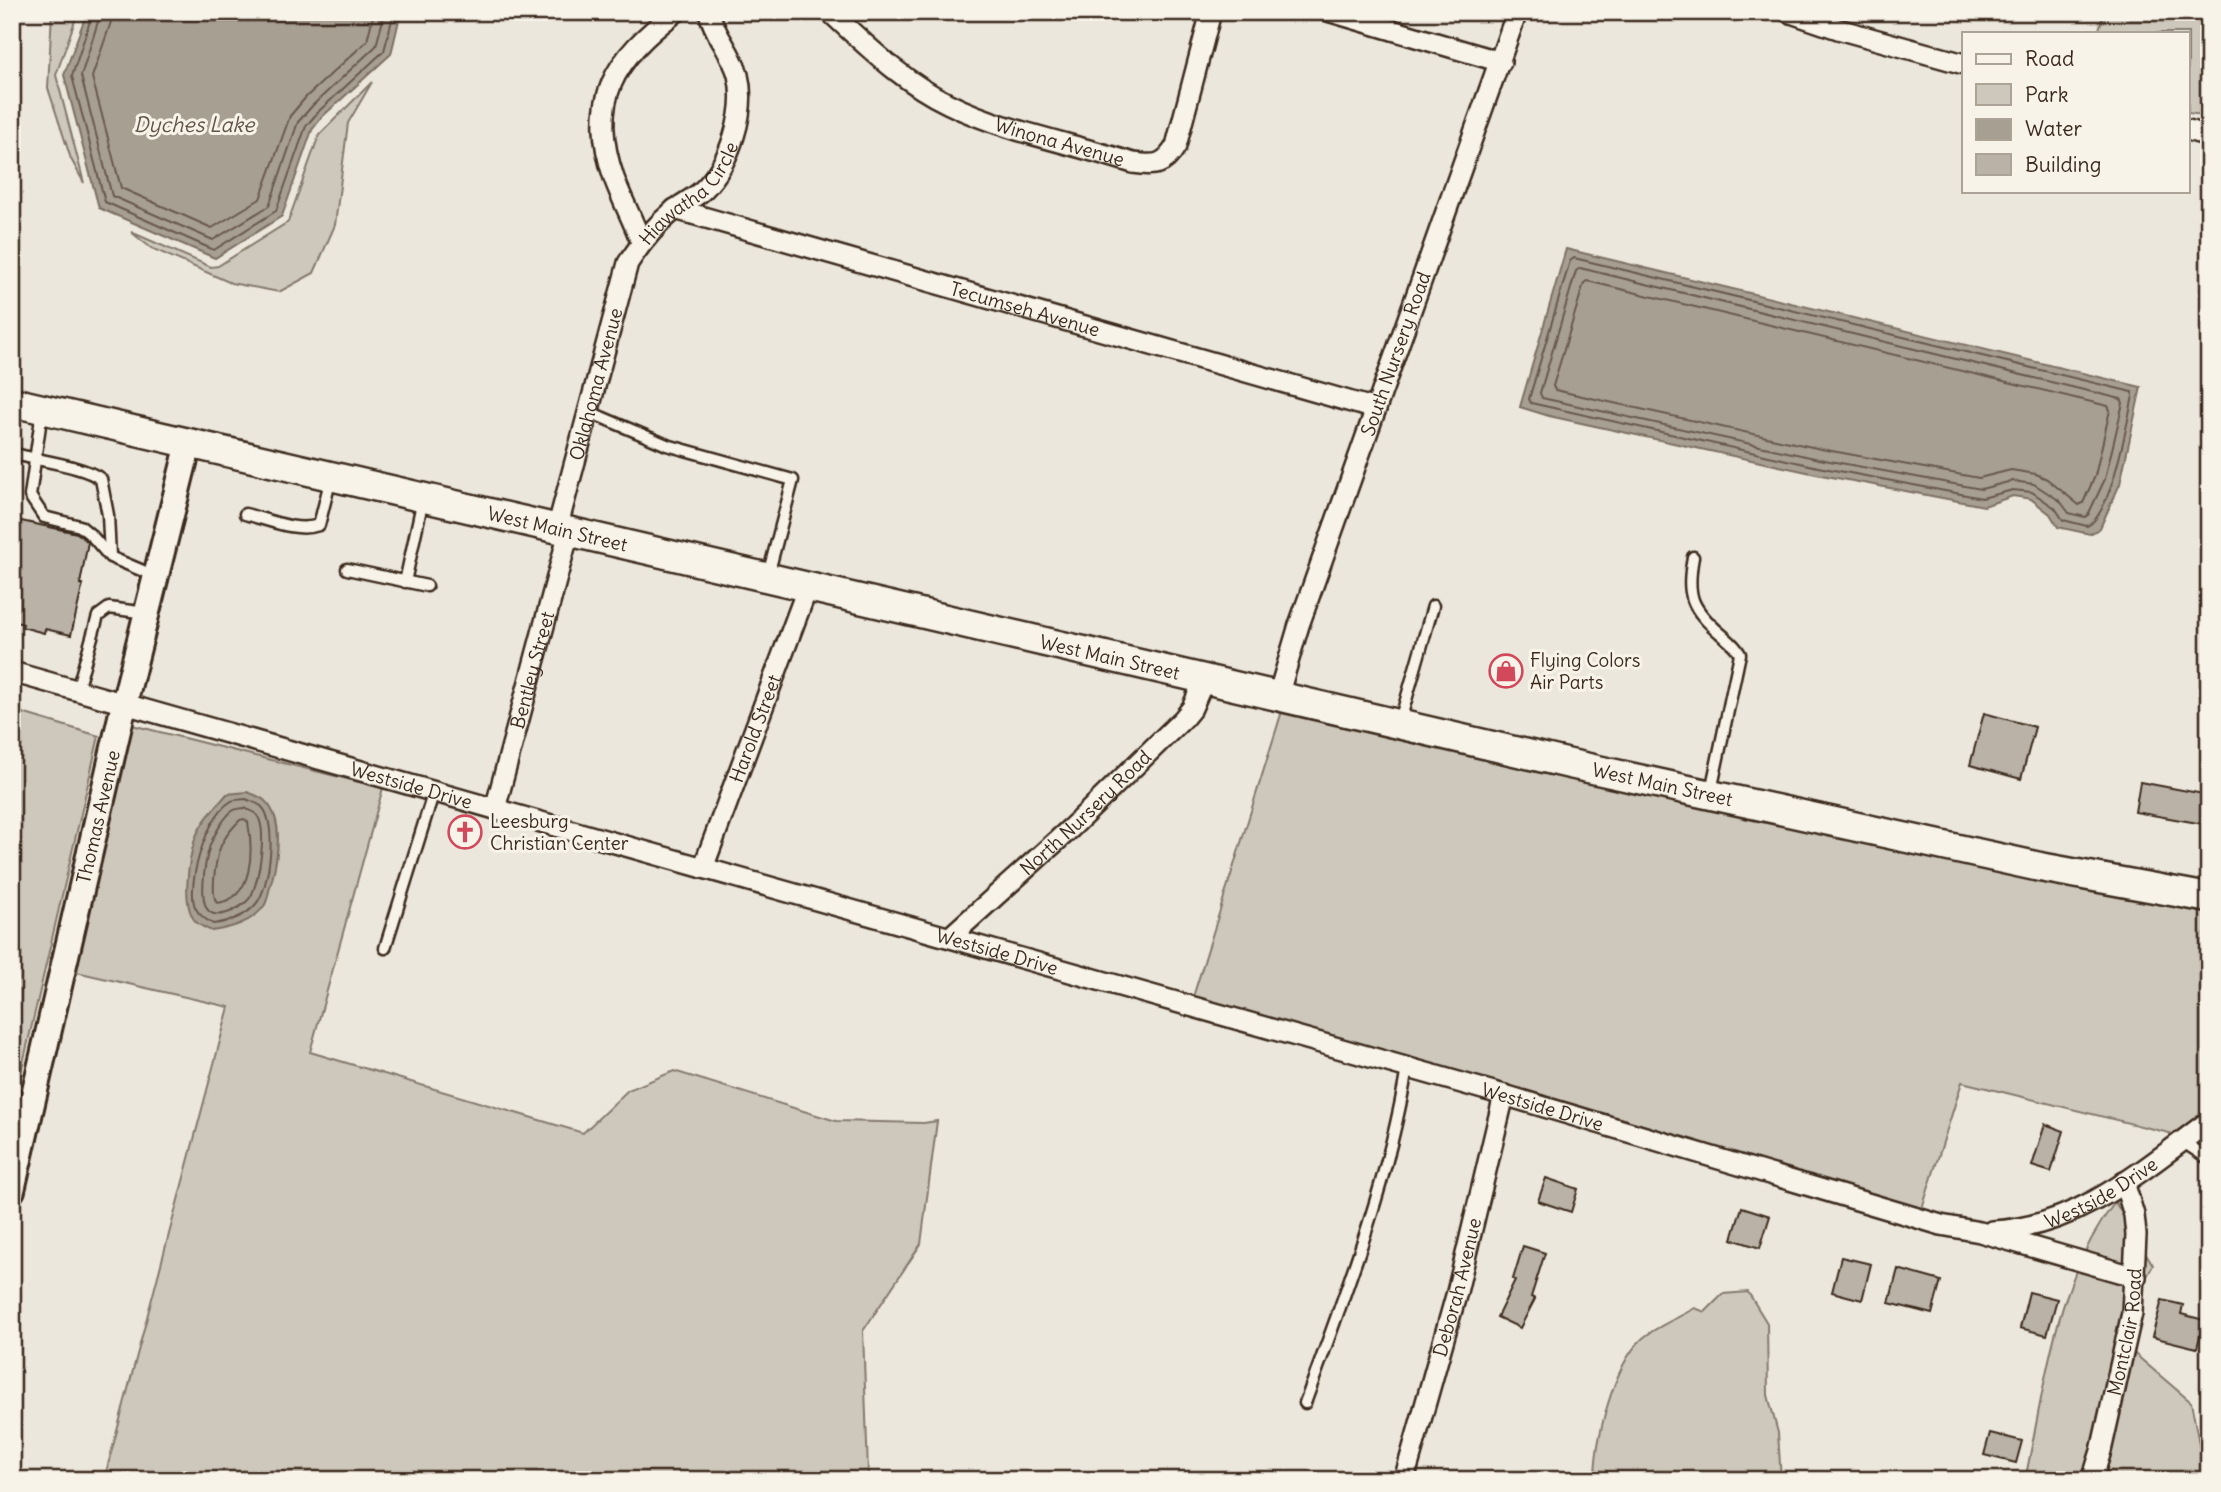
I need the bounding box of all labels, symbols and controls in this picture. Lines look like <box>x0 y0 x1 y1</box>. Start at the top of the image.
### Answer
legend <box>1962 32 2190 192</box>
text: Road <box>2025 45 2074 72</box>
text: Park <box>2025 81 2068 108</box>
water label: Dyches Lake <box>134 111 256 138</box>
street label: Winona Avenue <box>992 112 1127 171</box>
text: Water <box>2025 115 2083 142</box>
street label: Hiawatha Circle <box>634 138 743 250</box>
text: Building <box>2025 151 2101 178</box>
street label: South Nursery Road <box>1355 268 1436 439</box>
street label: Tecumseh Avenue <box>947 276 1103 342</box>
street label: Oklahoma Avenue <box>564 305 628 463</box>
street label: West Main Street <box>485 501 630 557</box>
street label: Bentley Street <box>505 609 559 731</box>
street label: West Main Street <box>1037 629 1182 685</box>
place label: Flying Colors Air Parts <box>1530 648 1641 694</box>
shop icon: Flying Colors Air Parts <box>1487 652 1525 690</box>
street label: Harold Street <box>724 671 786 786</box>
street label: North Nursery Road <box>1015 745 1156 880</box>
street label: Thomas Avenue <box>71 748 125 886</box>
street label: Westside Drive <box>348 757 475 814</box>
street label: West Main Street <box>1590 757 1735 811</box>
place label: Leesburg Christian Center <box>490 809 629 855</box>
church icon: Leesburg Christian Center <box>446 813 484 851</box>
street label: Westside Drive <box>933 923 1061 980</box>
street label: Westside Drive <box>1479 1077 1606 1136</box>
street label: Westside Drive <box>2041 1152 2162 1233</box>
street label: Deborah Avenue <box>1427 1215 1486 1359</box>
street label: Montclair Road <box>2102 1268 2146 1398</box>

